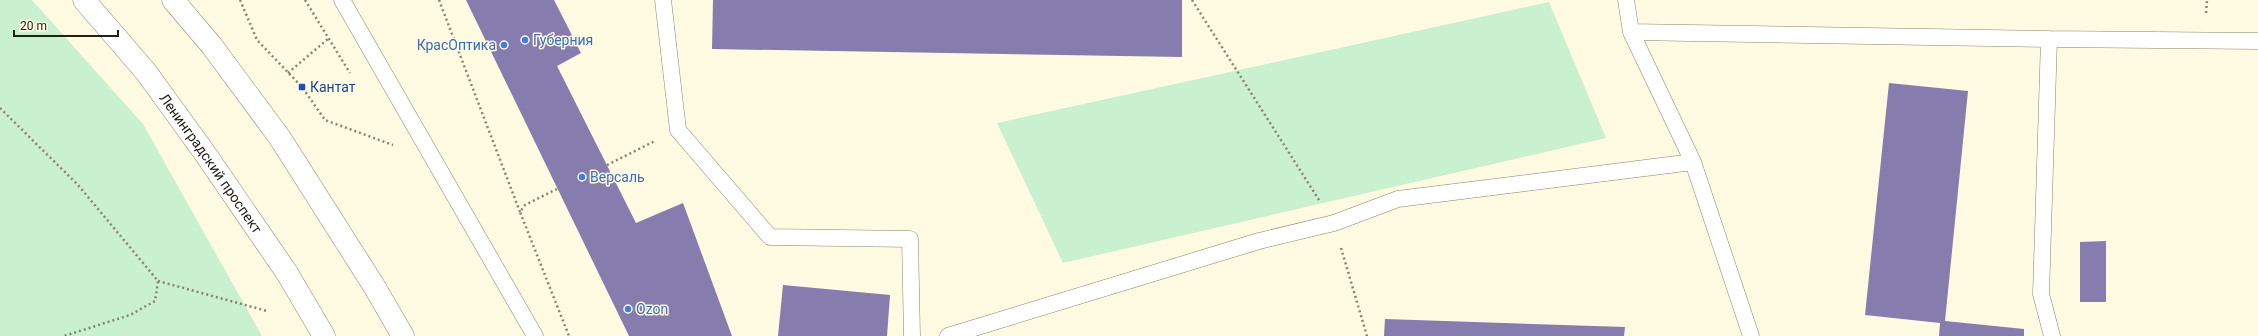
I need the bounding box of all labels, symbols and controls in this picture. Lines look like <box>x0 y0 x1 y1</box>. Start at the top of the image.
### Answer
scale bar <box>14 12 118 38</box>
text: 20 m <box>20 19 47 33</box>
place label: Губерния <box>533 32 593 48</box>
marker: Губерния <box>520 35 530 45</box>
place label: КрасОптика <box>417 37 496 53</box>
marker: КрасОптика <box>499 40 509 50</box>
place label: Кантат <box>310 79 356 95</box>
marker: Кантат <box>297 82 307 92</box>
street label: Ленинградский проспект <box>156 90 265 237</box>
place label: Версаль <box>590 169 645 185</box>
marker: Версаль <box>577 172 587 182</box>
place label: Ozon <box>636 301 668 317</box>
marker: Ozon <box>623 304 633 314</box>

